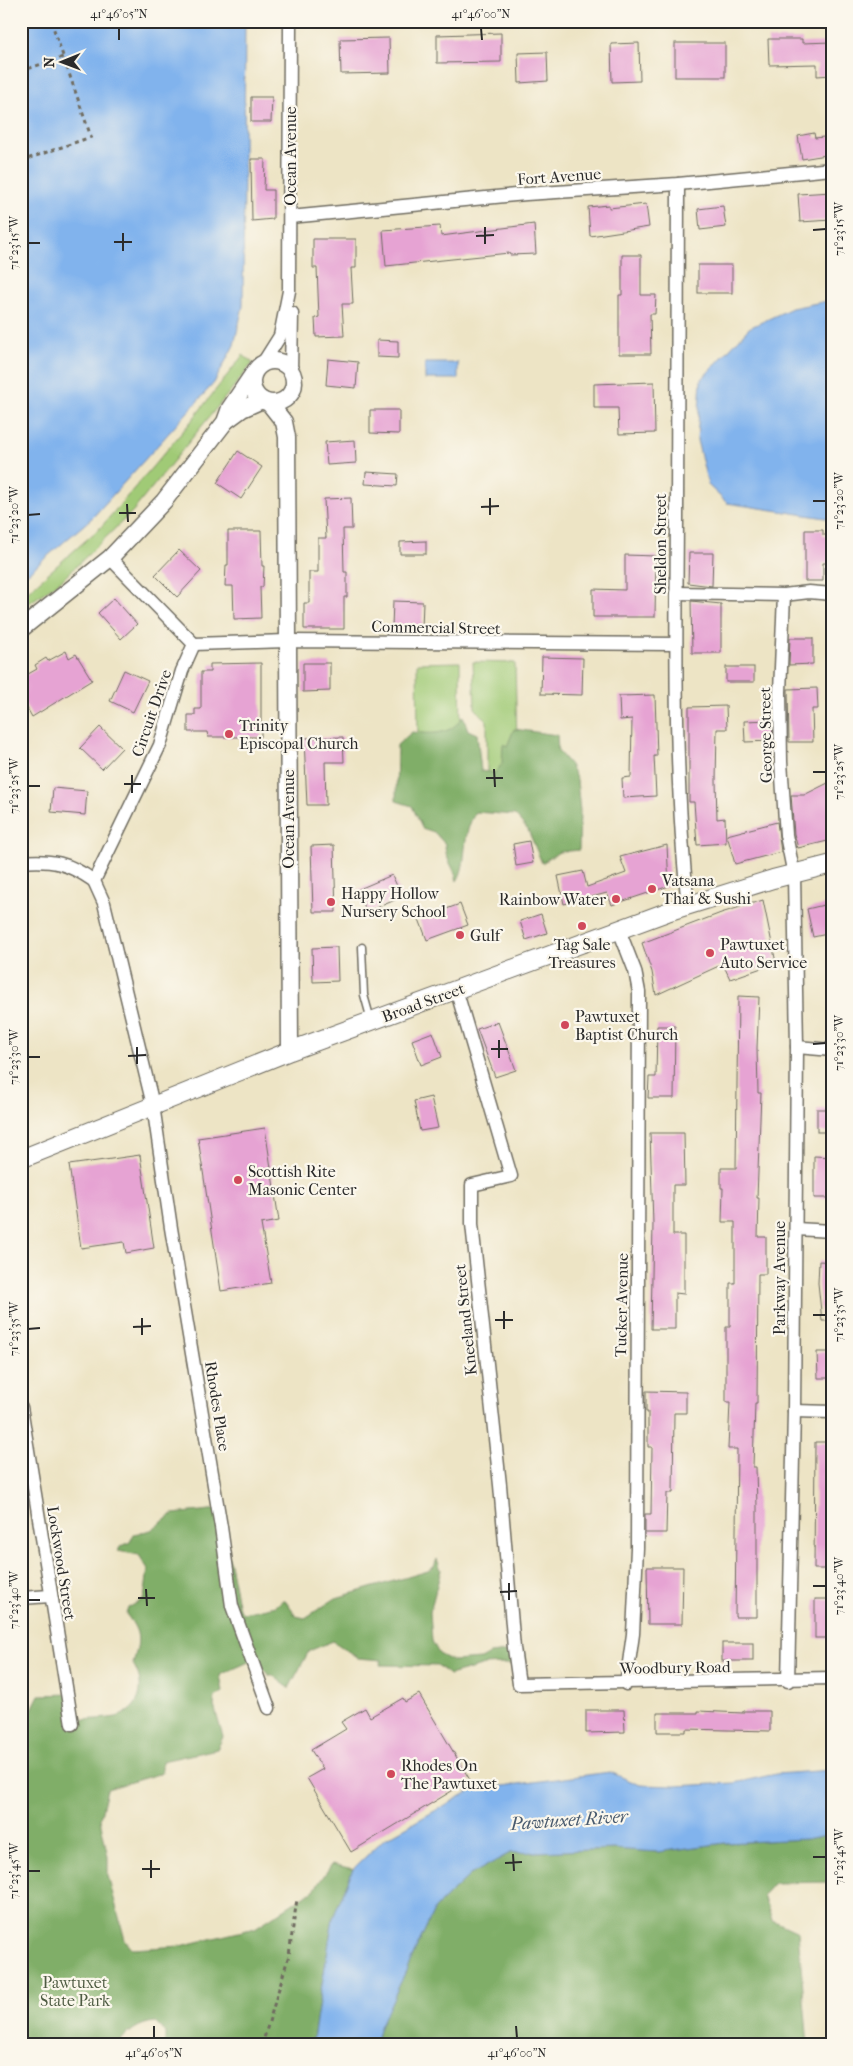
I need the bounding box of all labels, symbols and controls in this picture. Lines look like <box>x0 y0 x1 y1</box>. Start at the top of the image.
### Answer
text: 41°46'05"N <box>90 7 148 21</box>
text: 41°46'00"N <box>452 7 510 21</box>
north arrow <box>38 38 88 88</box>
text: N <box>41 56 58 68</box>
street label: Ocean Avenue <box>281 106 300 206</box>
street label: Fort Avenue <box>516 164 602 189</box>
text: 71°23'15"W <box>832 201 846 256</box>
text: 71°23'15"W <box>7 215 21 270</box>
text: 71°23'20"W <box>832 471 846 530</box>
text: 71°23'20"W <box>7 485 21 544</box>
street label: Sheldon Street <box>651 493 670 595</box>
street label: Commercial Street <box>371 617 501 638</box>
street label: Circuit Drive <box>128 667 175 759</box>
street label: George Street <box>755 686 776 783</box>
place label: Trinity Episcopal Church <box>239 716 358 753</box>
marker: Trinity Episcopal Church <box>223 728 235 740</box>
text: 71°23'25"W <box>832 743 846 800</box>
text: 71°23'25"W <box>7 757 21 814</box>
street label: Ocean Avenue <box>279 769 298 869</box>
place label: Vatsana Thai & Sushi <box>661 871 751 908</box>
marker: Vatsana Thai & Sushi <box>646 883 658 895</box>
place label: Happy Hollow Nursery School <box>341 884 447 921</box>
place label: Rainbow Water <box>499 890 606 909</box>
marker: Rainbow Water <box>610 893 622 905</box>
marker: Happy Hollow Nursery School <box>325 896 337 908</box>
marker: Tag Sale Treasures <box>576 920 588 932</box>
place label: Gulf <box>470 926 504 945</box>
marker: Gulf <box>454 929 466 941</box>
place label: Tag Sale Treasures <box>548 935 616 972</box>
place label: Pawtuxet Auto Service <box>719 935 807 972</box>
marker: Pawtuxet Auto Service <box>704 947 716 959</box>
street label: Broad Street <box>379 979 468 1026</box>
place label: Pawtuxet Baptist Church <box>575 1007 678 1044</box>
text: 71°23'30"W <box>832 1014 846 1071</box>
marker: Pawtuxet Baptist Church <box>559 1019 571 1031</box>
text: 71°23'30"W <box>7 1028 21 1085</box>
place label: Scottish Rite Masonic Center <box>248 1162 357 1199</box>
marker: Scottish Rite Masonic Center <box>232 1174 244 1186</box>
street label: Parkway Avenue <box>770 1221 789 1335</box>
street label: Tucker Avenue <box>611 1253 632 1357</box>
street label: Kneeland Street <box>450 1263 481 1377</box>
text: 71°23'35"W <box>832 1286 846 1342</box>
text: 71°23'35"W <box>7 1300 21 1356</box>
street label: Rhodes Place <box>201 1360 234 1453</box>
street label: Lockwood Street <box>43 1505 80 1622</box>
text: 71°23'40"W <box>832 1556 846 1615</box>
text: 71°23'40"W <box>7 1570 21 1629</box>
street label: Woodbury Road <box>618 1657 731 1678</box>
place label: Rhodes On The Pawtuxet <box>401 1756 498 1793</box>
marker: Rhodes On The Pawtuxet <box>385 1768 397 1780</box>
water label: Pawtuxet River <box>509 1806 630 1835</box>
text: 71°23'45"W <box>832 1828 846 1885</box>
text: 71°23'45"W <box>7 1842 21 1899</box>
park label: Pawtuxet State Park <box>40 1973 111 2010</box>
text: 41°46'05"N <box>125 2046 183 2060</box>
text: 41°46'00"N <box>488 2046 546 2060</box>

